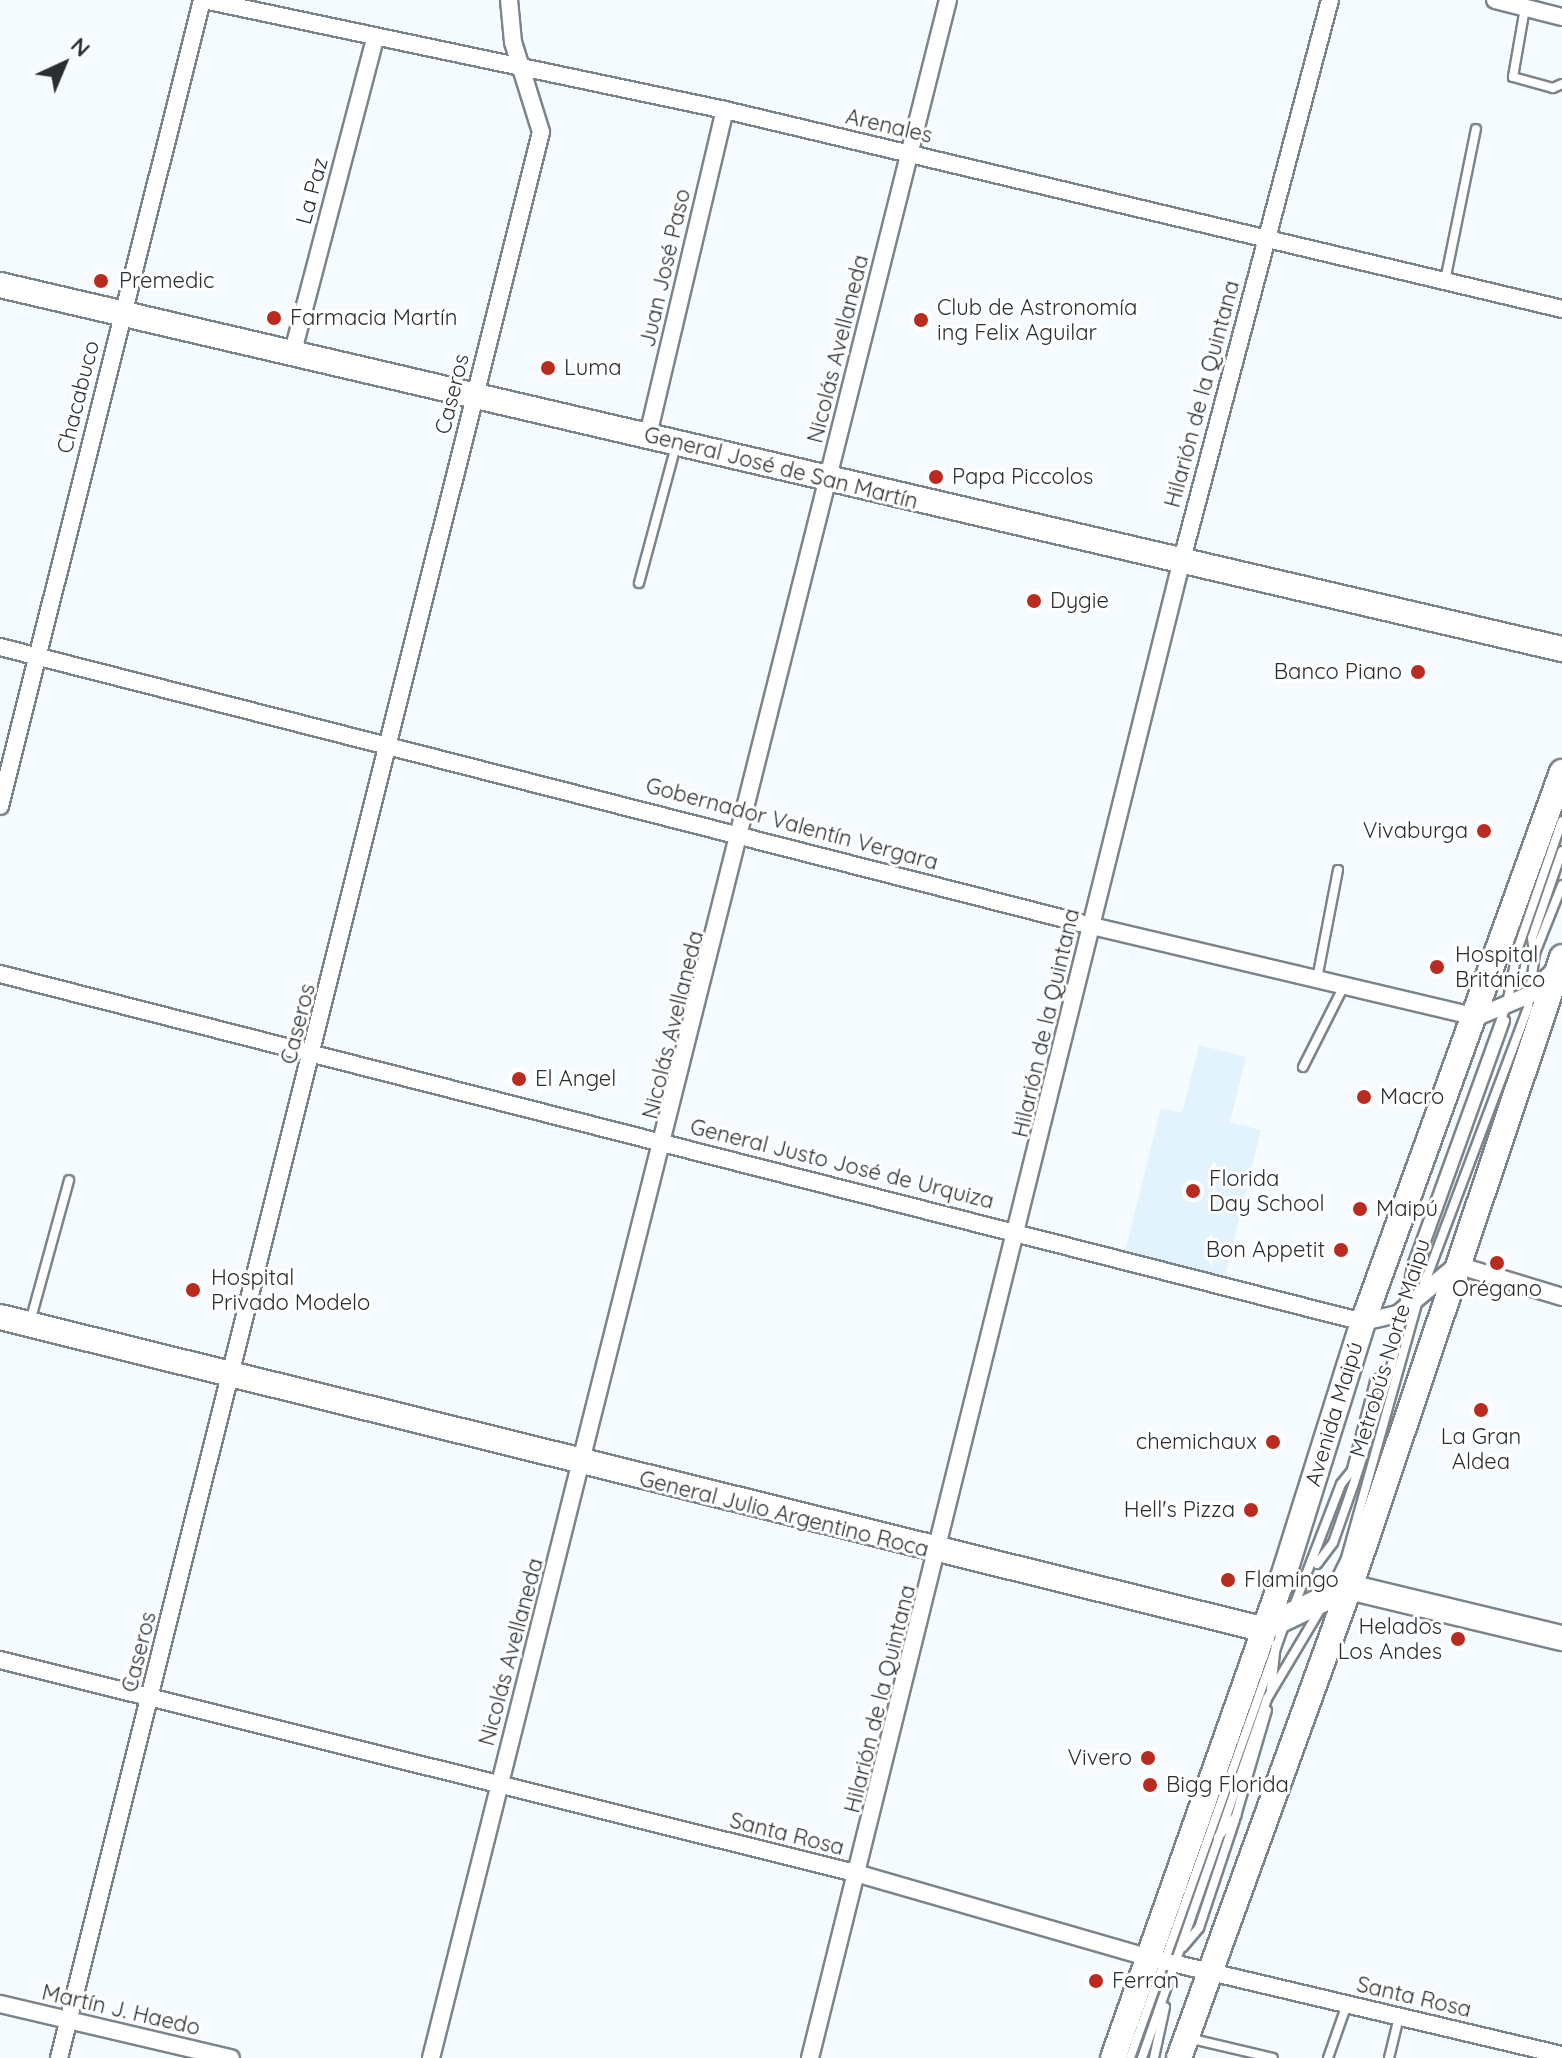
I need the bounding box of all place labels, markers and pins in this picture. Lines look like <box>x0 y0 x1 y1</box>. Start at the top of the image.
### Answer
place label: Premedic <box>119 268 214 294</box>
marker: Premedic <box>90 270 112 292</box>
place label: Club de Astronomía ing Felix Aguilar <box>937 294 1137 346</box>
place label: Farmacia Martín <box>290 305 458 331</box>
marker: Farmacia Martín <box>265 309 283 327</box>
marker: Club de Astronomía ing Felix Aguilar <box>912 311 930 329</box>
place label: Luma <box>564 355 622 381</box>
marker: Luma <box>539 359 557 377</box>
place label: Papa Piccolos <box>952 464 1093 490</box>
marker: Papa Piccolos <box>927 468 945 486</box>
place label: Dygie <box>1050 588 1109 614</box>
marker: Dygie <box>1025 592 1043 610</box>
place label: Banco Piano <box>1274 659 1402 685</box>
marker: Banco Piano <box>1409 663 1427 681</box>
place label: Vivaburga <box>1363 818 1468 844</box>
marker: Vivaburga <box>1475 822 1493 840</box>
place label: Hospital Británico <box>1455 941 1545 992</box>
marker: Hospital Británico <box>1426 956 1448 978</box>
place label: El Angel <box>535 1066 616 1092</box>
marker: El Angel <box>510 1070 528 1088</box>
place label: Macro <box>1380 1084 1444 1110</box>
marker: Macro <box>1355 1088 1373 1106</box>
place label: Florida Day School <box>1209 1165 1325 1216</box>
marker: Florida Day School <box>1184 1182 1202 1200</box>
place label: Maipú <box>1376 1196 1438 1222</box>
marker: Maipú <box>1351 1200 1369 1218</box>
place label: Bon Appetit <box>1206 1237 1325 1263</box>
marker: Bon Appetit <box>1332 1241 1350 1259</box>
marker: Orégano <box>1488 1254 1506 1272</box>
place label: Hospital Privado Modelo <box>211 1264 370 1316</box>
place label: Orégano <box>1452 1276 1542 1302</box>
marker: Hospital Privado Modelo <box>182 1279 204 1301</box>
marker: La Gran Aldea <box>1472 1401 1490 1419</box>
place label: La Gran Aldea <box>1441 1423 1521 1474</box>
place label: chemichaux <box>1136 1429 1257 1455</box>
marker: chemichaux <box>1264 1433 1282 1451</box>
place label: Hell's Pizza <box>1124 1497 1235 1523</box>
marker: Hell's Pizza <box>1242 1501 1260 1519</box>
place label: Flamingo <box>1244 1567 1339 1593</box>
marker: Flamingo <box>1219 1571 1237 1589</box>
place label: Helados Los Andes <box>1338 1613 1442 1664</box>
marker: Helados Los Andes <box>1449 1630 1467 1648</box>
place label: Vivero <box>1067 1745 1132 1771</box>
marker: Vivero <box>1139 1749 1157 1767</box>
place label: Bigg Florida <box>1166 1772 1289 1798</box>
marker: Bigg Florida <box>1141 1776 1159 1794</box>
place label: Ferran <box>1112 1968 1179 1994</box>
marker: Ferran <box>1087 1972 1105 1990</box>

